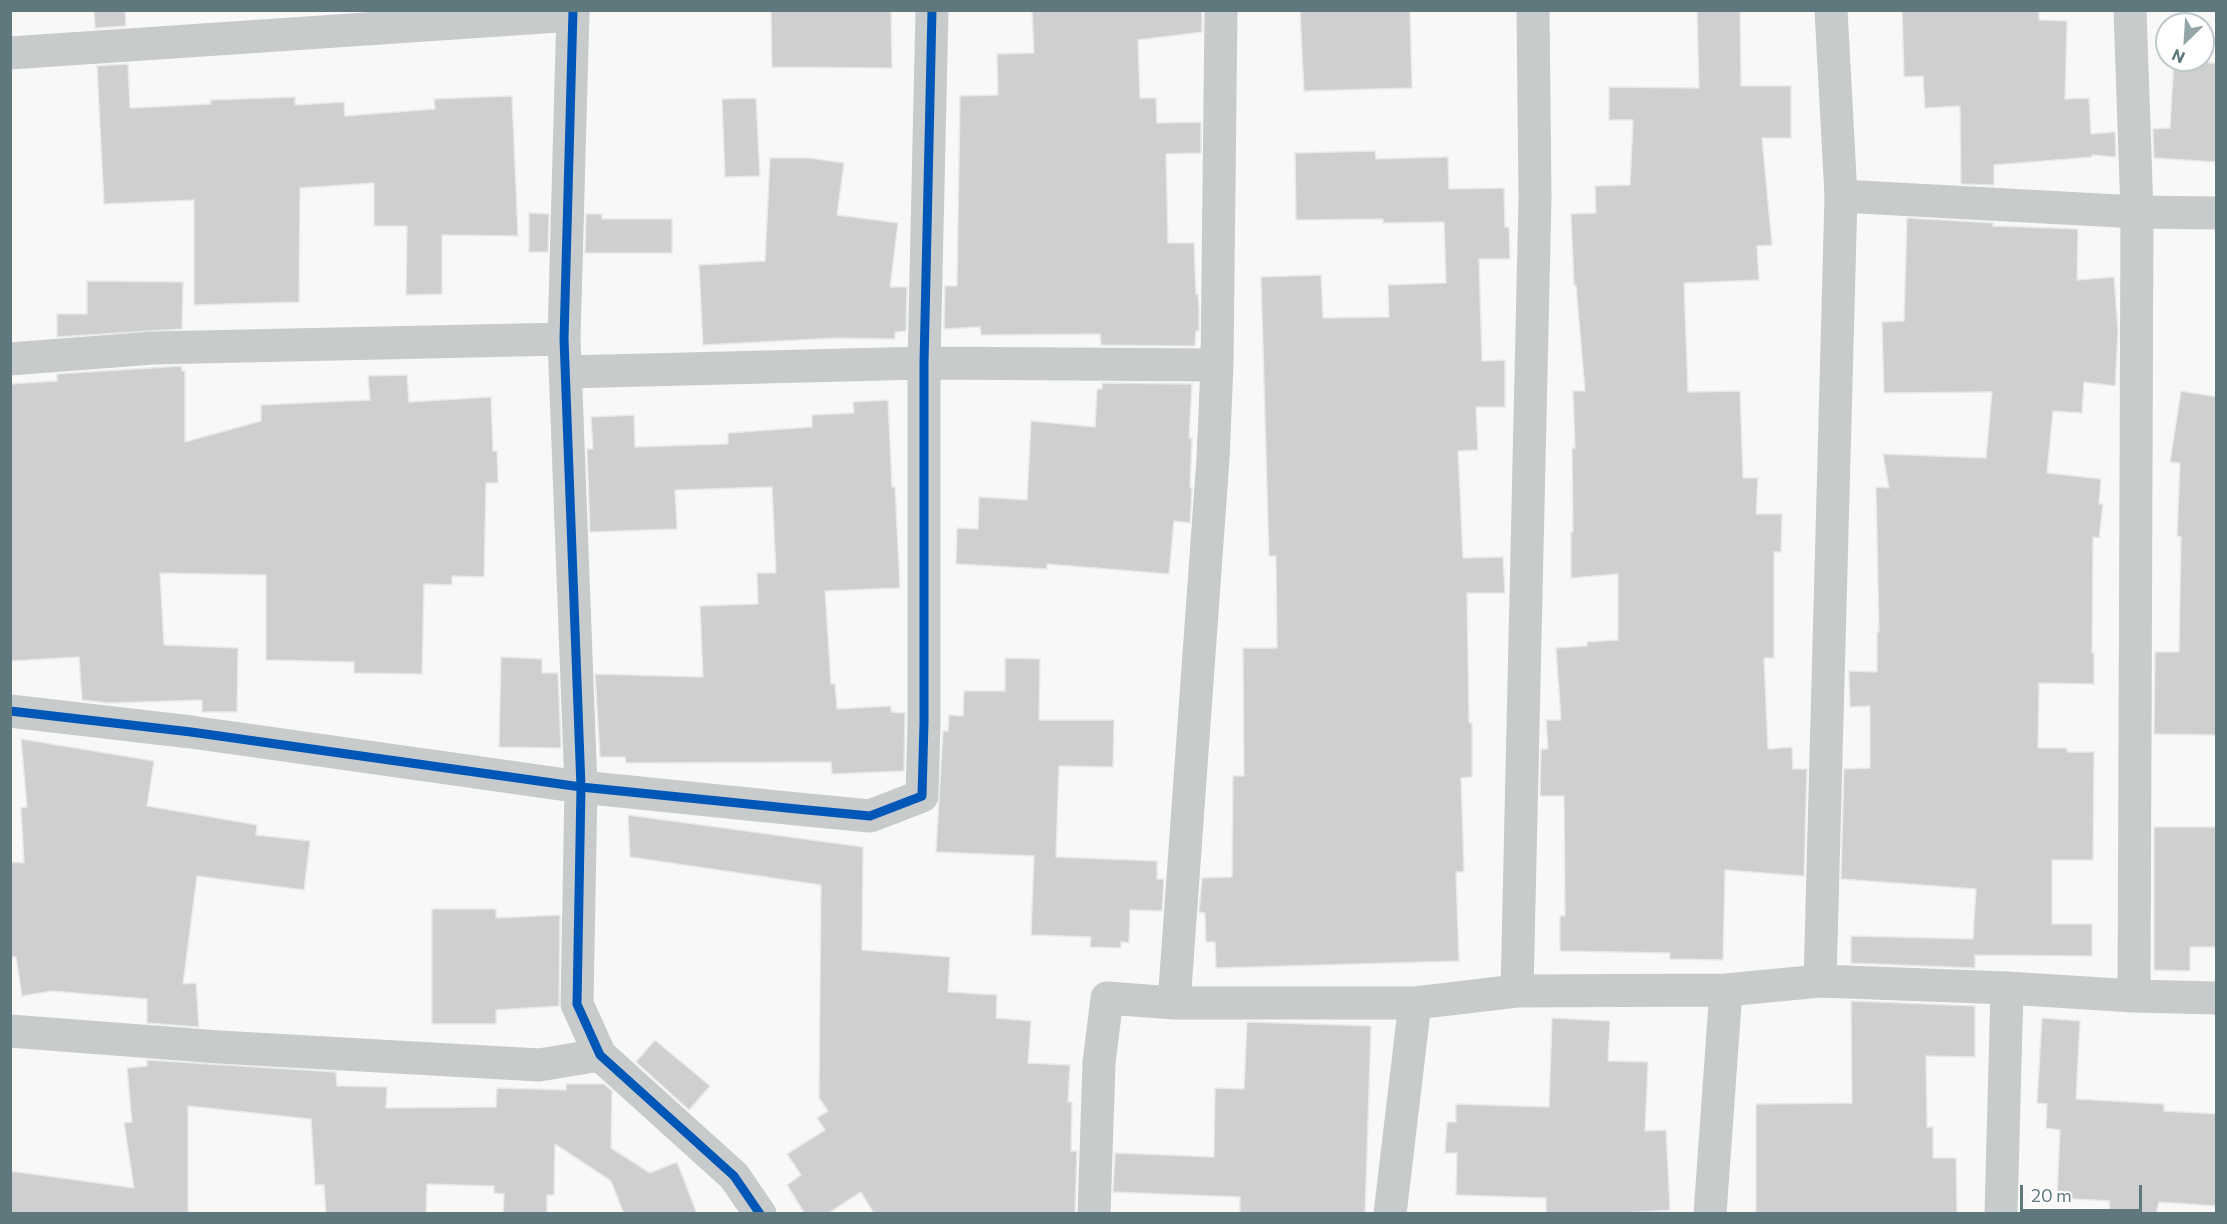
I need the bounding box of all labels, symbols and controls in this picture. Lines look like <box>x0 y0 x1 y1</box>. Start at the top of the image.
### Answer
north arrow <box>2155 12 2215 72</box>
text: N <box>2169 46 2187 68</box>
scale bar <box>2023 1173 2144 1211</box>
text: 20 m <box>2031 1184 2072 1206</box>

